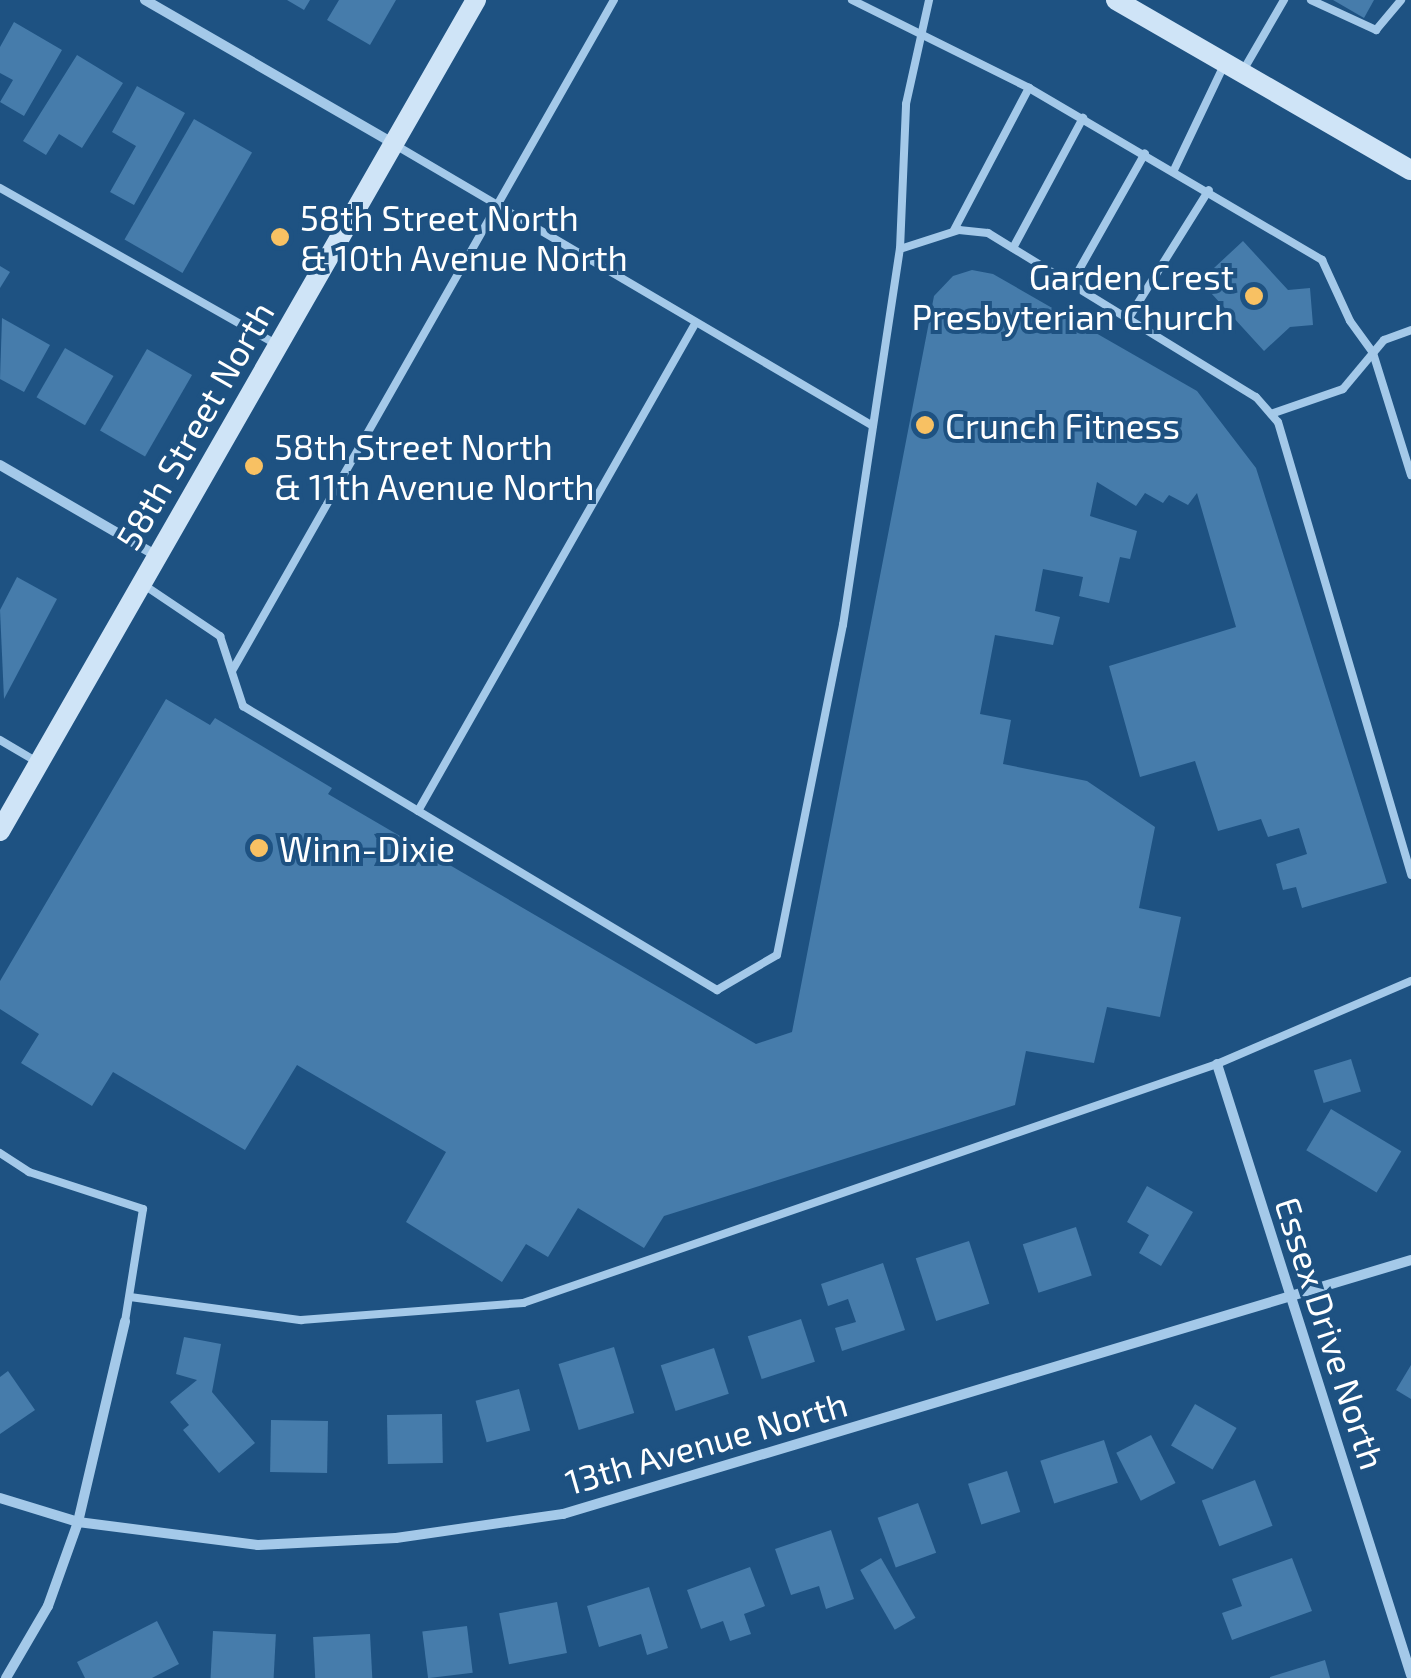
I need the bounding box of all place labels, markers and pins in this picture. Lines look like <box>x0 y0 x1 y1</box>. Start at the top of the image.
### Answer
place label: 58th Street North & 10th Avenue North <box>300 196 629 278</box>
marker: 58th Street North & 10th Avenue North <box>269 226 291 248</box>
place label: Garden Crest Presbyterian Church <box>911 255 1234 337</box>
marker: Garden Crest Presbyterian Church <box>1243 285 1265 307</box>
place label: Crunch Fitness <box>945 404 1180 446</box>
marker: Crunch Fitness <box>914 414 936 436</box>
place label: 58th Street North & 11th Avenue North <box>274 425 596 507</box>
marker: 58th Street North & 11th Avenue North <box>243 455 265 477</box>
place label: Winn-Dixie <box>279 827 455 869</box>
marker: Winn-Dixie <box>248 837 270 859</box>

